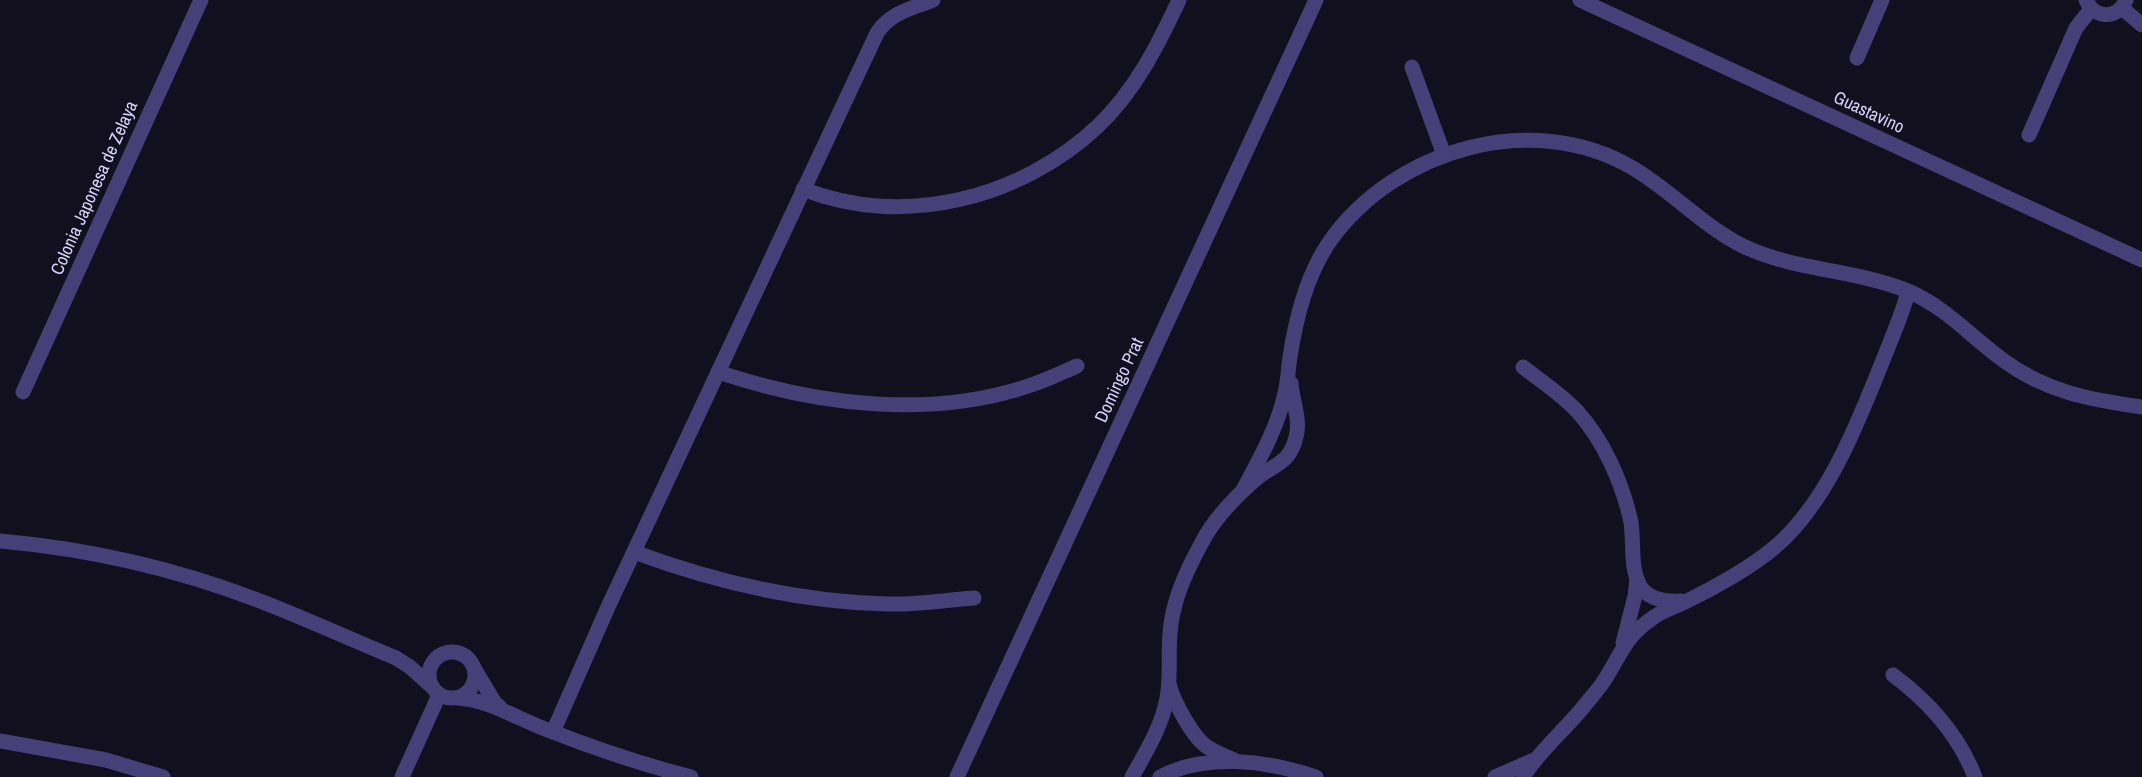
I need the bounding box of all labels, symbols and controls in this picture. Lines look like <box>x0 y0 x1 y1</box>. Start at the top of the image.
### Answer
street label: Guastavino <box>1830 84 1909 139</box>
street label: Colonia Japonesa de Zelaya <box>44 97 143 279</box>
street label: Domingo Prat <box>1088 333 1149 426</box>

